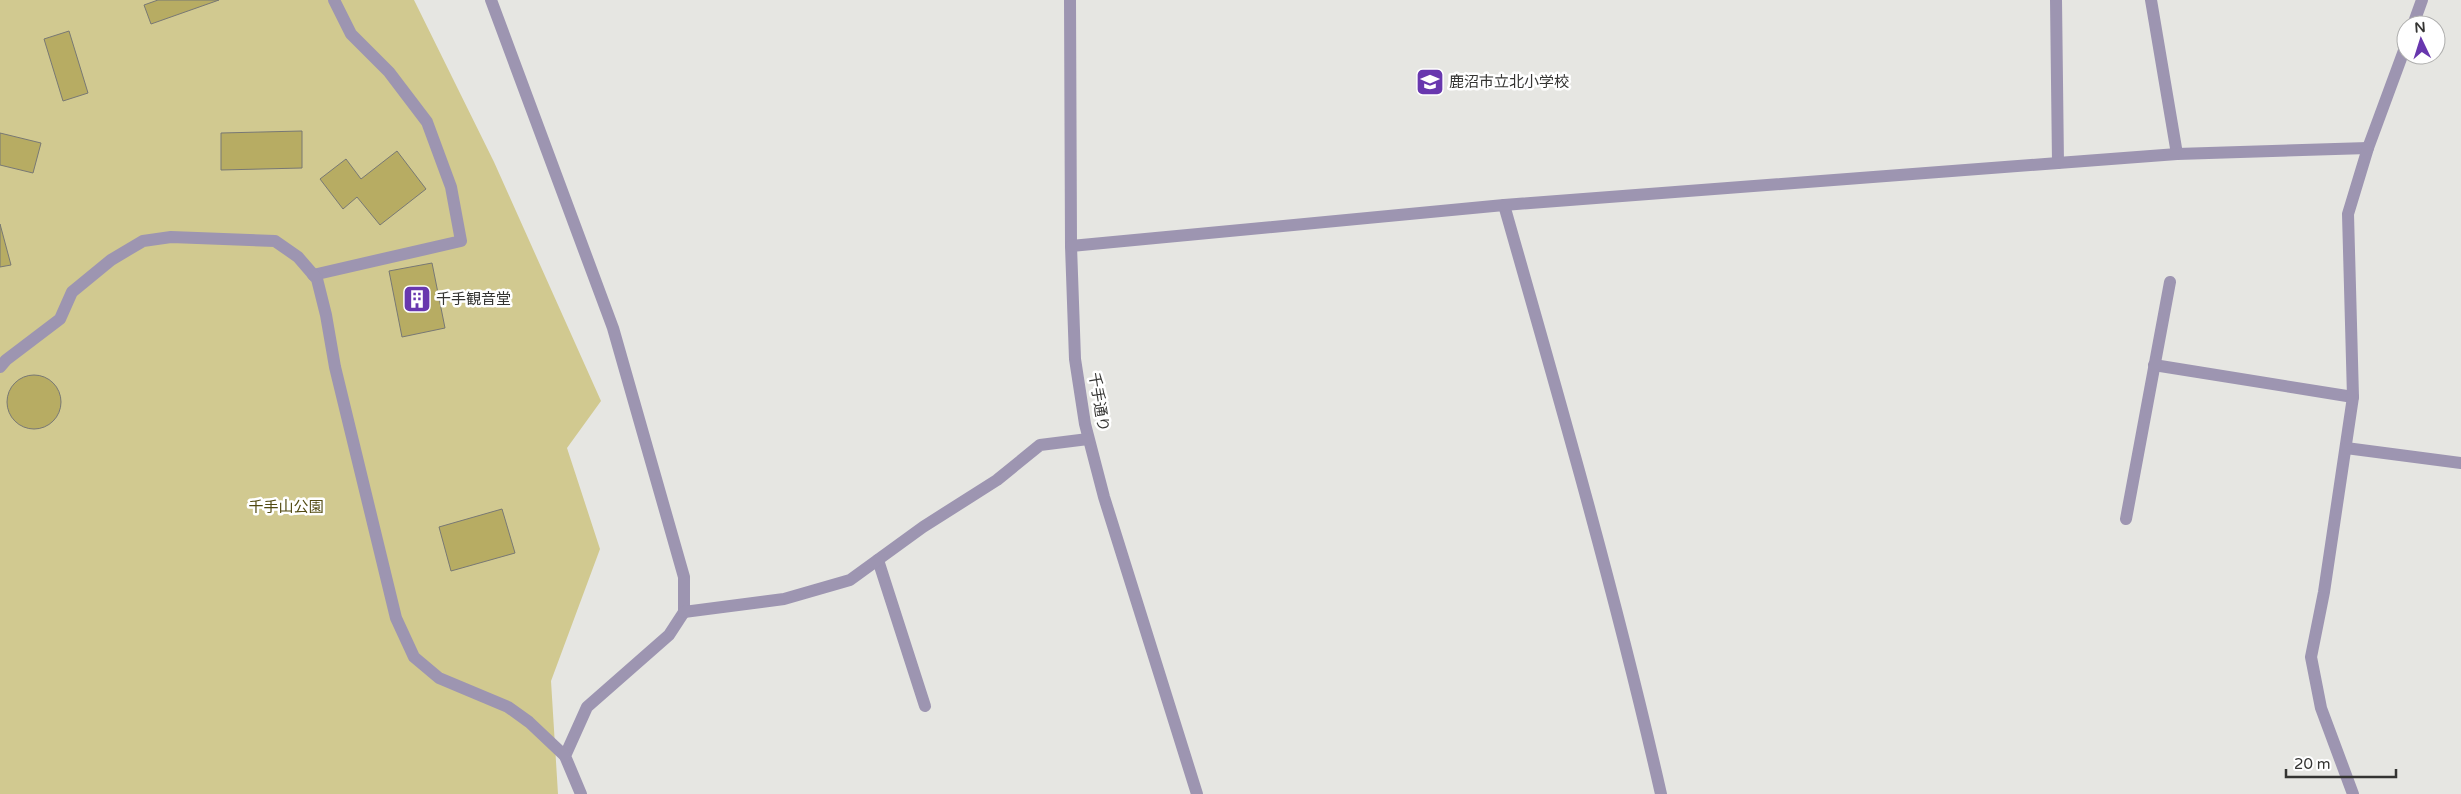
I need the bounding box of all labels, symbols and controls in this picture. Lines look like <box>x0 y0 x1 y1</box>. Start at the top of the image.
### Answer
north arrow <box>2396 15 2446 65</box>
text: N <box>2414 19 2426 36</box>
school or university icon: 鹿沼市立北小学校 <box>1415 67 1445 97</box>
place label: 鹿沼市立北小学校 <box>1449 73 1569 91</box>
building icon: 千手観音堂 <box>402 284 432 314</box>
place label: 千手観音堂 <box>436 290 511 308</box>
street label: 千手通り <box>1085 371 1113 433</box>
park label: 千手山公園 <box>248 498 324 516</box>
scale bar <box>2286 746 2396 778</box>
text: 20 m <box>2294 755 2331 773</box>

